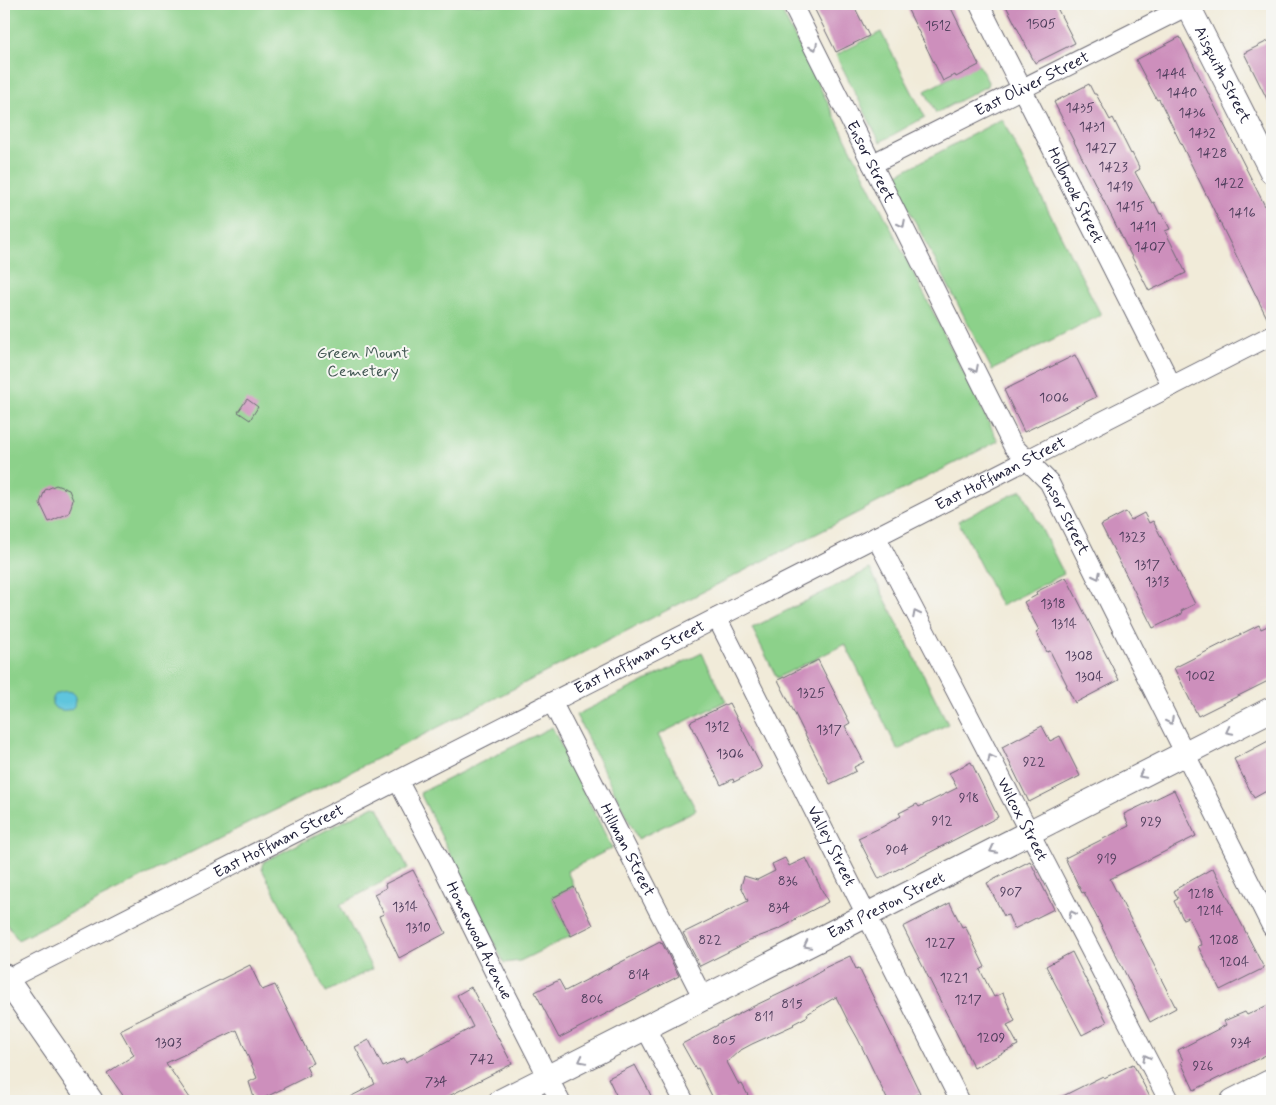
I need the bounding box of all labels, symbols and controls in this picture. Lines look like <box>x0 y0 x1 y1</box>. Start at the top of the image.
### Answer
house number: 1505 <box>1026 15 1056 33</box>
house number: 1512 <box>925 17 951 35</box>
street label: Aisquith Street <box>1189 22 1256 127</box>
one-way arrow <box>807 42 817 51</box>
street label: East Oliver Street <box>971 46 1093 121</box>
house number: 1444 <box>1155 65 1187 83</box>
house number: 1440 <box>1167 84 1198 102</box>
house number: 1435 <box>1066 99 1094 117</box>
house number: 1436 <box>1178 104 1206 122</box>
street label: Ensor Street <box>841 117 900 206</box>
house number: 1431 <box>1079 118 1105 136</box>
house number: 1432 <box>1188 124 1216 142</box>
house number: 1427 <box>1085 139 1117 157</box>
street label: Holbrook Street <box>1042 143 1109 247</box>
house number: 1428 <box>1197 144 1228 162</box>
house number: 1423 <box>1098 158 1128 176</box>
house number: 1422 <box>1214 174 1244 192</box>
house number: 1419 <box>1106 178 1134 196</box>
house number: 1415 <box>1116 198 1144 216</box>
house number: 1416 <box>1228 204 1256 222</box>
house number: 1411 <box>1130 218 1156 236</box>
one-way arrow <box>896 219 906 228</box>
house number: 1407 <box>1134 238 1166 256</box>
park label: Green Mount Cemetery <box>317 343 410 382</box>
one-way arrow <box>969 364 979 373</box>
house number: 1006 <box>1039 389 1069 407</box>
street label: East Hoffman Street <box>932 431 1070 515</box>
street label: Ensor Street <box>1036 469 1095 559</box>
house number: 1323 <box>1119 528 1145 546</box>
house number: 1317 <box>1134 556 1161 574</box>
one-way arrow <box>1091 571 1101 580</box>
house number: 1313 <box>1145 573 1169 591</box>
house number: 1318 <box>1040 595 1066 613</box>
one-way arrow <box>912 610 922 619</box>
street label: East Hoffman Street <box>571 615 709 699</box>
house number: 1314 <box>1051 615 1077 633</box>
house number: 1308 <box>1065 647 1093 665</box>
house number: 1002 <box>1185 667 1215 685</box>
house number: 1304 <box>1075 668 1103 686</box>
house number: 1325 <box>797 684 825 702</box>
one-way arrow <box>1163 716 1174 725</box>
house number: 1312 <box>705 718 729 736</box>
house number: 1317 <box>816 721 843 739</box>
one-way arrow <box>1225 725 1234 735</box>
house number: 1306 <box>716 745 744 763</box>
house number: 922 <box>1023 753 1045 771</box>
one-way arrow <box>987 754 997 763</box>
one-way arrow <box>1138 769 1147 779</box>
street label: Wilcox Street <box>992 774 1053 864</box>
house number: 918 <box>959 789 979 807</box>
street label: East Hoffman Street <box>210 799 348 883</box>
street label: Hillman Street <box>595 800 660 900</box>
street label: Valley Street <box>803 802 861 890</box>
house number: 912 <box>931 812 953 830</box>
house number: 929 <box>1140 813 1162 831</box>
house number: 904 <box>885 841 909 859</box>
one-way arrow <box>990 844 999 854</box>
house number: 919 <box>1097 850 1117 868</box>
street label: East Preston Street <box>824 867 948 944</box>
house number: 836 <box>778 872 798 890</box>
street label: Homewood Avenue <box>441 878 517 1003</box>
house number: 907 <box>1000 883 1023 901</box>
house number: 1218 <box>1188 885 1215 903</box>
house number: 1314 <box>392 898 418 916</box>
house number: 834 <box>768 899 790 917</box>
house number: 1214 <box>1196 902 1224 920</box>
one-way arrow <box>1068 910 1078 919</box>
house number: 1310 <box>405 919 431 937</box>
house number: 822 <box>698 931 722 949</box>
house number: 1208 <box>1209 931 1239 949</box>
house number: 1227 <box>925 934 956 952</box>
one-way arrow <box>803 939 812 949</box>
house number: 1204 <box>1219 953 1249 971</box>
house number: 814 <box>628 966 650 984</box>
house number: 1221 <box>940 969 968 987</box>
house number: 806 <box>581 990 603 1008</box>
house number: 1217 <box>954 991 982 1009</box>
house number: 815 <box>781 995 803 1013</box>
house number: 811 <box>754 1008 774 1026</box>
house number: 1209 <box>977 1029 1006 1047</box>
house number: 805 <box>712 1031 736 1049</box>
house number: 1303 <box>155 1034 181 1052</box>
house number: 934 <box>1230 1034 1252 1052</box>
house number: 742 <box>469 1050 495 1068</box>
one-way arrow <box>579 1054 588 1064</box>
one-way arrow <box>1142 1054 1152 1063</box>
house number: 926 <box>1193 1057 1213 1075</box>
house number: 734 <box>425 1073 447 1091</box>

